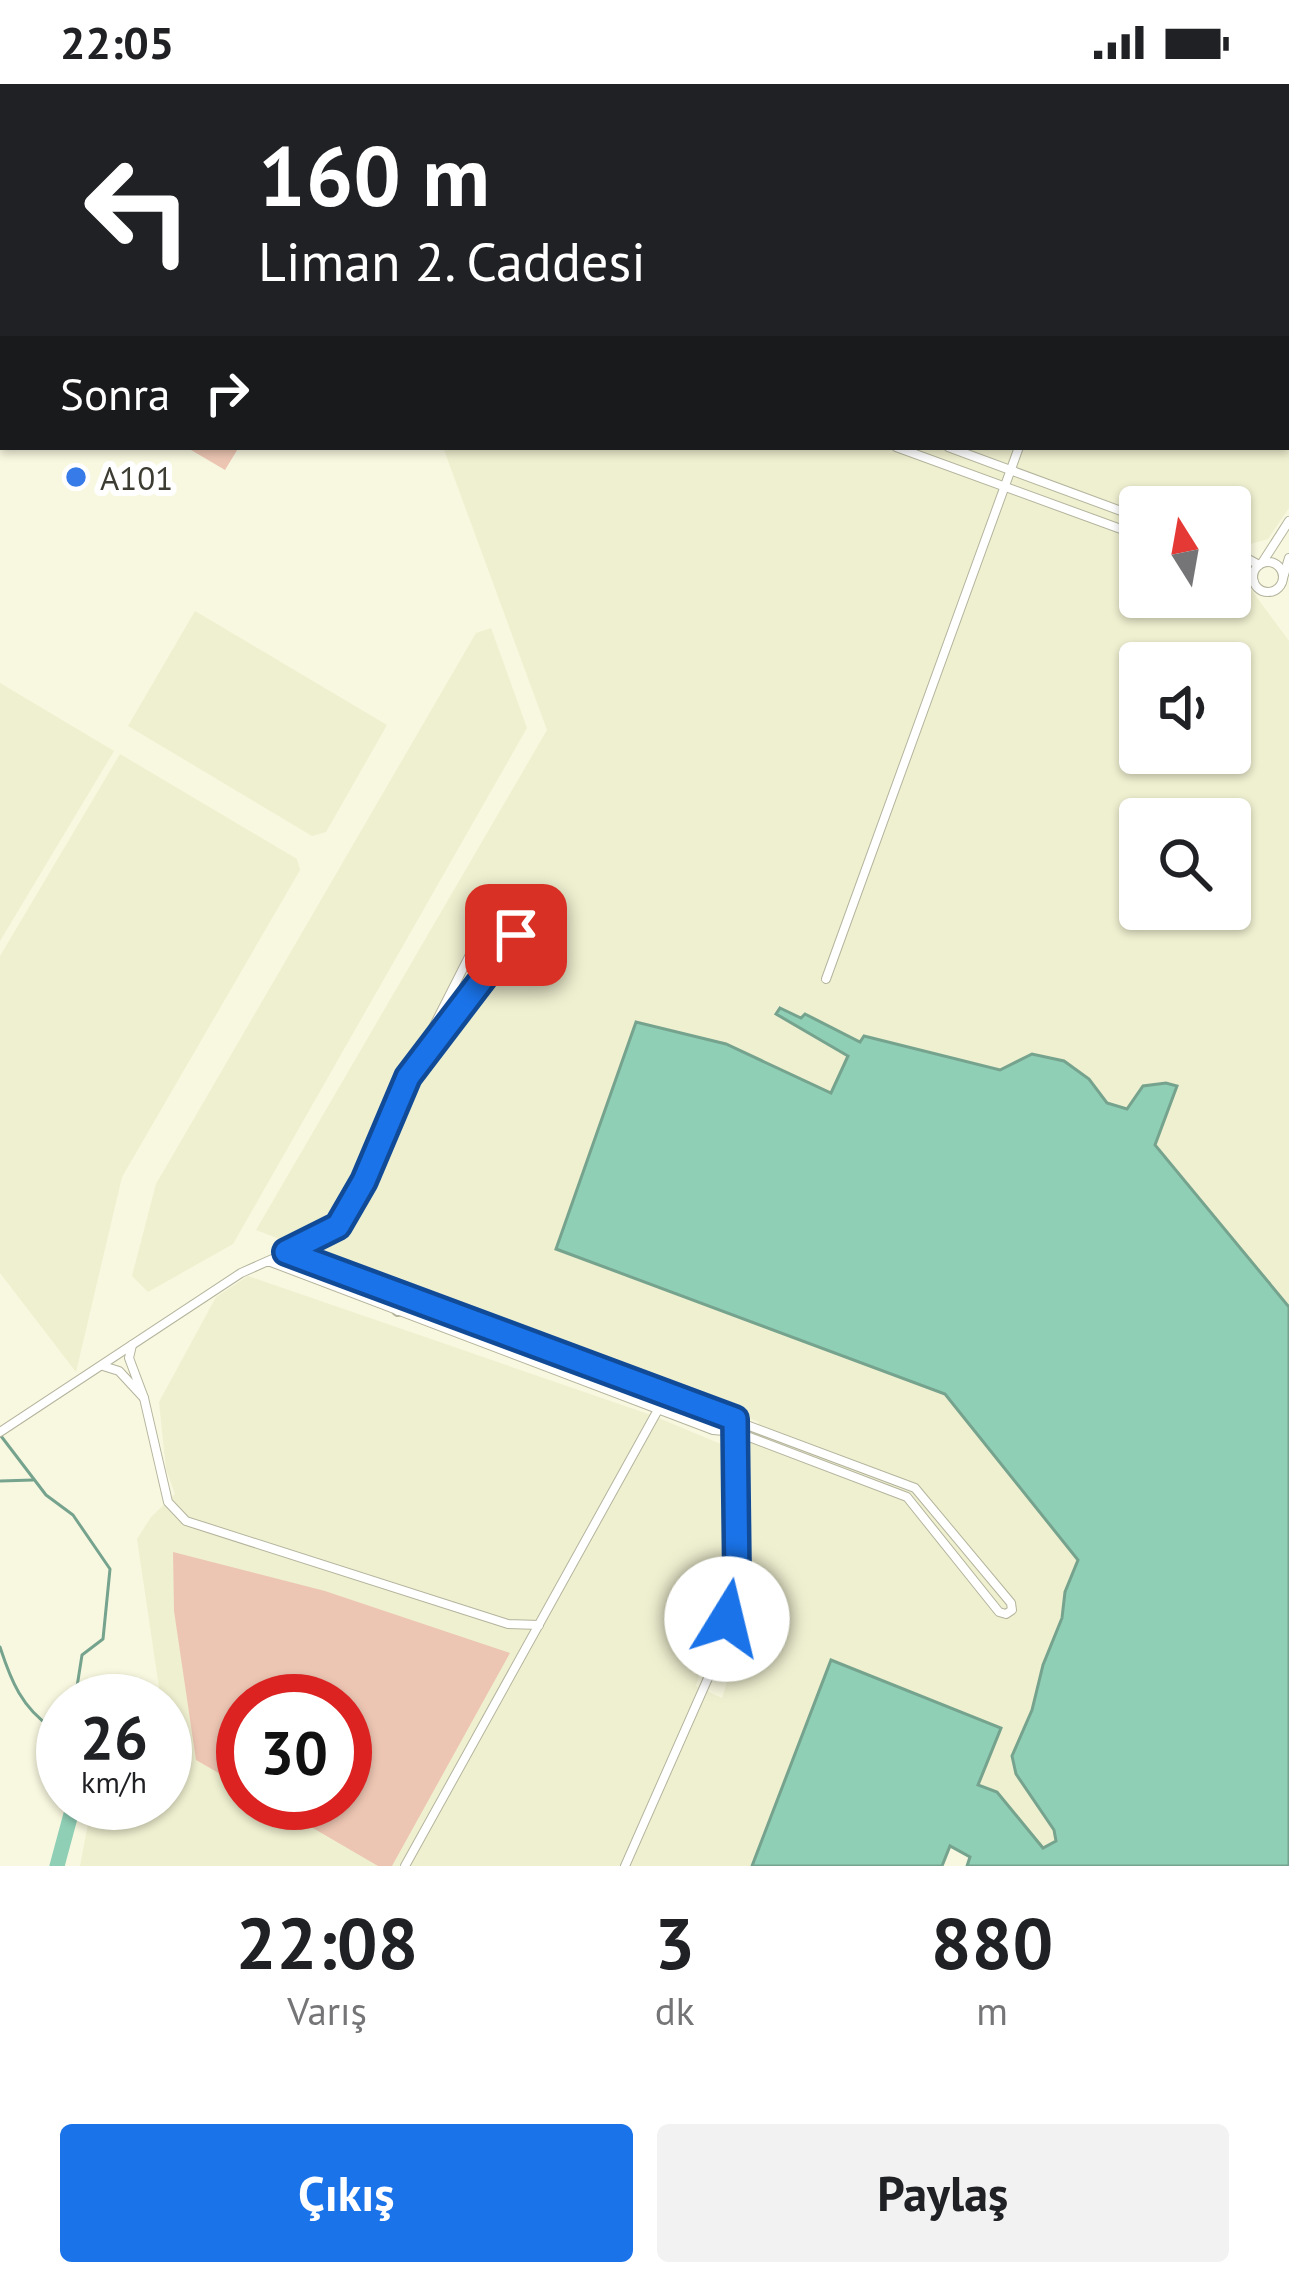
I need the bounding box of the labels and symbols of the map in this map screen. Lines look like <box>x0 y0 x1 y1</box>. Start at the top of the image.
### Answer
place label: A101 <box>100 456 173 499</box>
marker: A101 <box>63 464 89 490</box>
north arrow <box>1119 486 1251 618</box>
pin <box>465 884 567 986</box>
position arrow <box>664 1556 790 1682</box>
speed limit sign: 30 <box>216 1674 372 1830</box>

